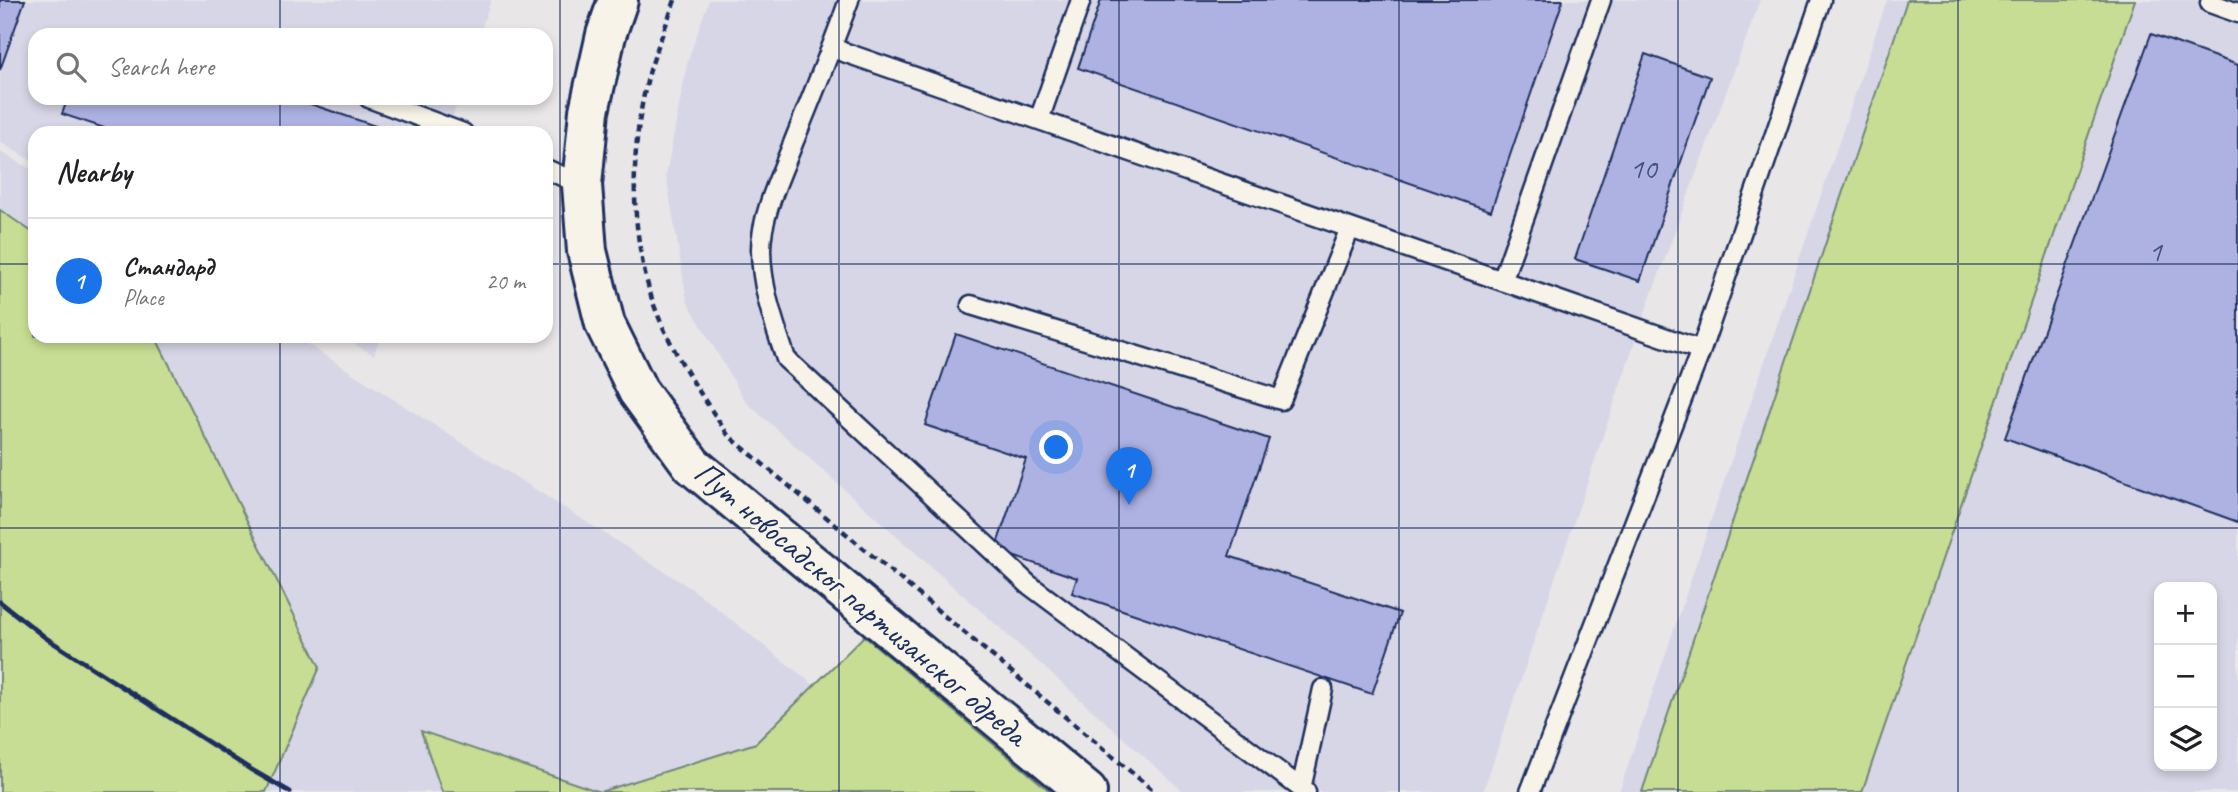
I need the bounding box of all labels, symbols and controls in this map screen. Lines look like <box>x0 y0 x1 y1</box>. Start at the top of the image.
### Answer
search box <box>28 28 553 105</box>
icon: search <box>52 48 90 86</box>
text: Search here <box>108 50 214 83</box>
house number: 10 <box>1630 149 1659 187</box>
text: Nearby <box>56 153 132 191</box>
house number: 1 <box>2148 232 2163 270</box>
text: Стандард <box>123 250 214 283</box>
text: 1 <box>74 267 84 296</box>
text: 20 m <box>486 267 525 296</box>
text: Place <box>123 283 163 312</box>
your location <box>1039 430 1073 464</box>
pin: 1 <box>1106 447 1152 505</box>
street label: Пут новосадског партизанског одреда <box>686 451 1038 756</box>
map controls <box>2154 582 2217 771</box>
button: + <box>2154 582 2217 645</box>
button: − <box>2154 645 2217 708</box>
button: layers <box>2154 708 2217 771</box>

